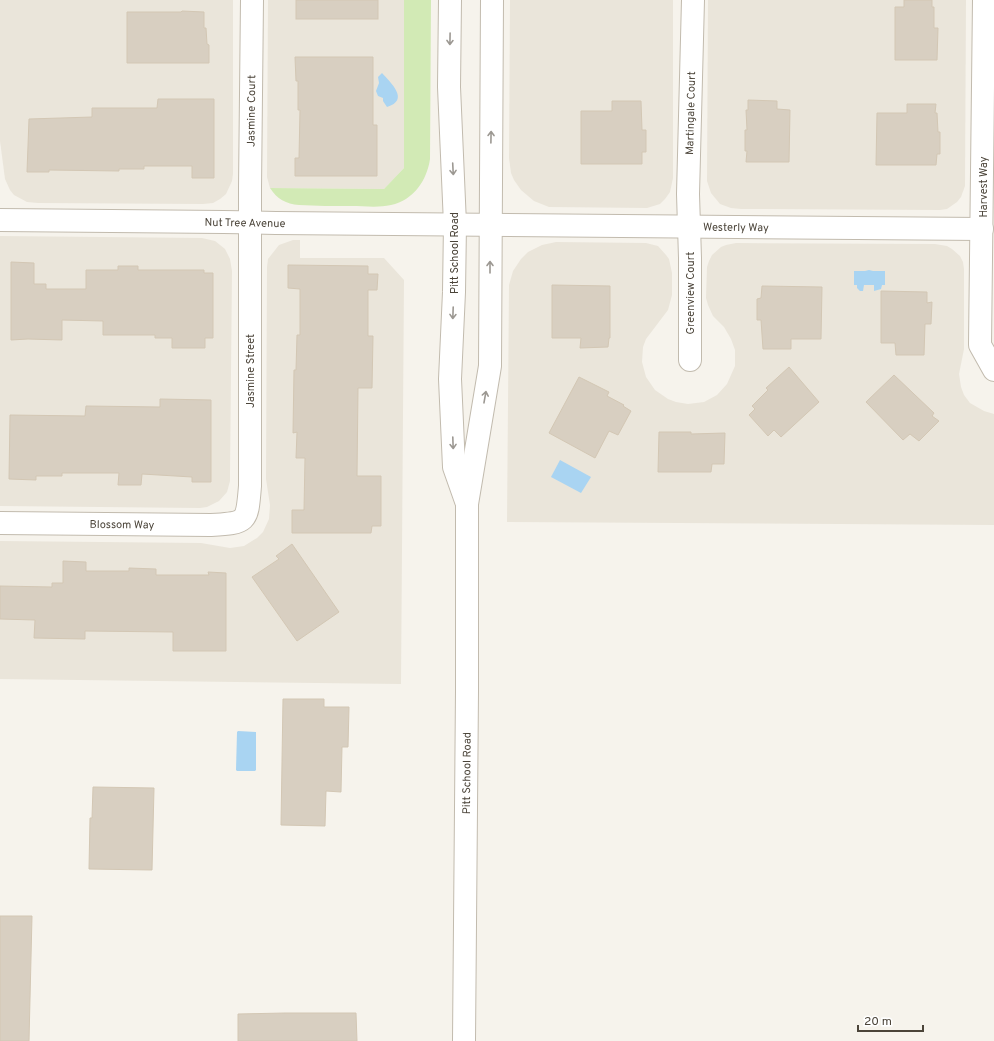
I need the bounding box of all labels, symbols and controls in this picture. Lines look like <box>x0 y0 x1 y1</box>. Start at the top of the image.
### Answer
one-way arrow <box>446 32 453 45</box>
street label: Martingale Court <box>683 71 699 155</box>
street label: Jasmine Court <box>244 75 259 147</box>
one-way arrow <box>488 131 495 144</box>
street label: Harvest Way <box>977 156 991 218</box>
one-way arrow <box>450 162 457 175</box>
street label: Pitt School Road <box>448 212 462 294</box>
street label: Nut Tree Avenue <box>205 216 286 231</box>
street label: Westerly Way <box>703 221 769 235</box>
street label: Greenview Court <box>684 252 698 334</box>
one-way arrow <box>486 261 494 274</box>
one-way arrow <box>450 306 457 319</box>
street label: Jasmine Street <box>244 334 258 408</box>
one-way arrow <box>481 391 489 404</box>
one-way arrow <box>449 436 457 449</box>
street label: Blossom Way <box>90 518 155 532</box>
street label: Pitt School Road <box>460 732 475 814</box>
scale bar <box>858 1007 923 1033</box>
text: 20 m <box>864 1014 892 1030</box>

